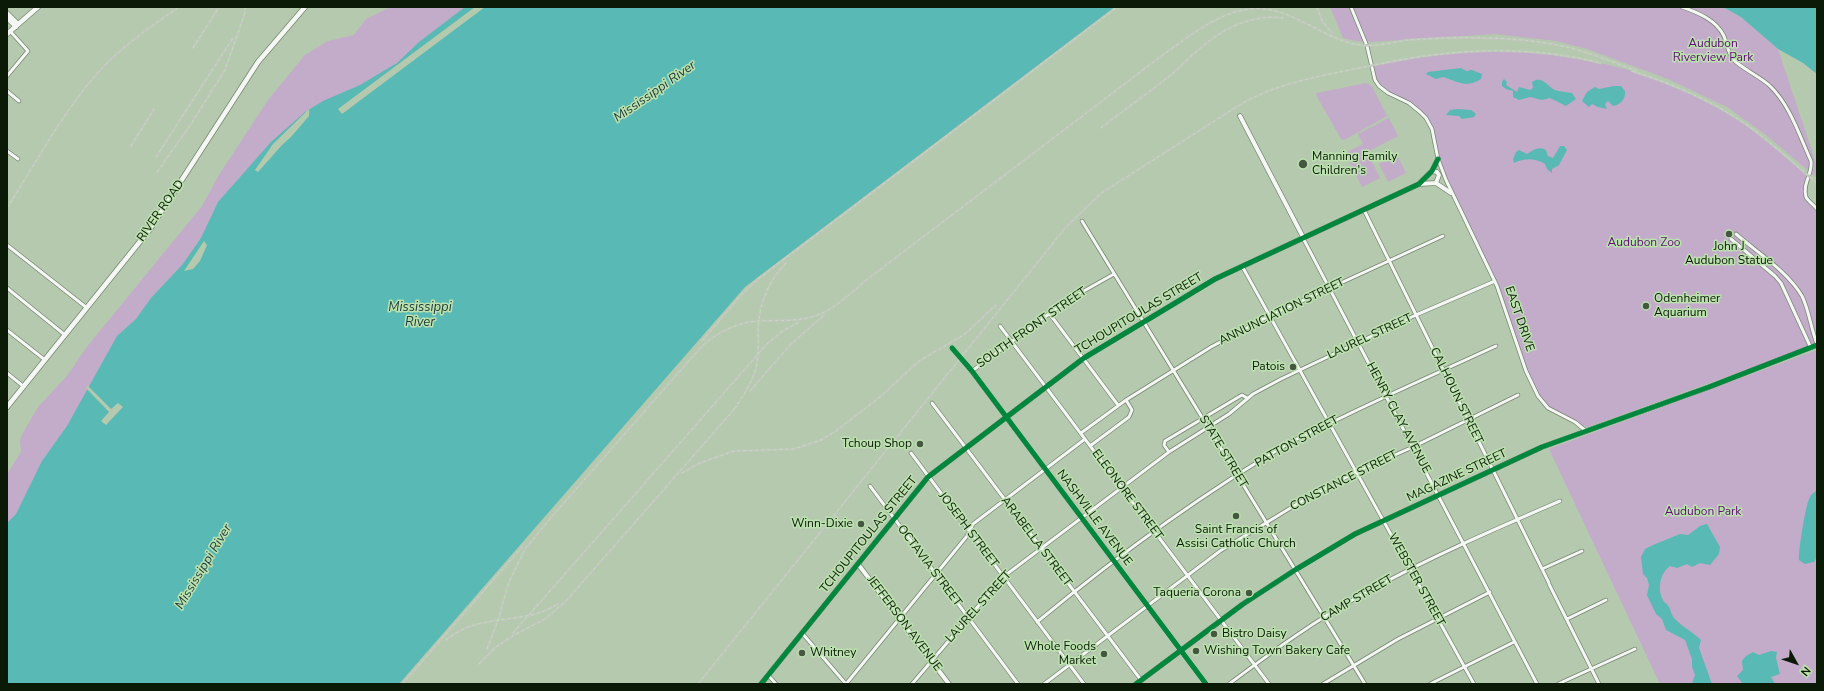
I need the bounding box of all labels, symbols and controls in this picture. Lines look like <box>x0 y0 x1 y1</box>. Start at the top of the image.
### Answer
park label: Audubon Riverview Park <box>1673 37 1753 65</box>
water label: Mississippi River <box>611 58 699 126</box>
place label: Manning Family Children's <box>1312 150 1397 178</box>
marker: Manning Family Children's <box>1297 158 1309 170</box>
street label: RIVER ROAD <box>134 177 188 245</box>
marker: John J Audubon Statue <box>1724 229 1734 239</box>
park label: Audubon Zoo <box>1607 236 1681 250</box>
place label: John J Audubon Statue <box>1685 240 1773 268</box>
street label: TCHOUPITOULAS STREET <box>1073 270 1205 358</box>
street label: ANNUNCIATION STREET <box>1217 275 1347 349</box>
street label: SOUTH FRONT STREET <box>974 284 1090 372</box>
street label: EAST DRIVE <box>1501 284 1537 354</box>
place label: Odenheimer Aquarium <box>1654 292 1720 320</box>
water label: Mississippi River <box>388 300 452 331</box>
marker: Odenheimer Aquarium <box>1641 301 1651 311</box>
street label: LAUREL STREET <box>1325 311 1415 363</box>
street label: CALHOUN STREET <box>1426 345 1486 447</box>
place label: Patois <box>1252 360 1285 374</box>
street label: HENRY CLAY AVENUE <box>1363 360 1433 476</box>
marker: Patois <box>1288 362 1298 372</box>
street label: STATE STREET <box>1196 413 1250 491</box>
street label: PATTON STREET <box>1253 413 1341 471</box>
place label: Tchoup Shop <box>842 437 912 451</box>
marker: Tchoup Shop <box>915 439 925 449</box>
street label: MAGAZINE STREET <box>1405 446 1509 506</box>
street label: ELEONORE STREET <box>1088 447 1166 543</box>
street label: CONSTANCE STREET <box>1288 448 1400 514</box>
street label: NASHVILLE AVENUE <box>1053 467 1135 569</box>
street label: TCHOUPITOULAS STREET <box>817 474 921 596</box>
street label: JOSEPH STREET <box>935 489 1001 571</box>
street label: ARABELLA STREET <box>998 494 1074 590</box>
park label: Audubon Park <box>1665 505 1741 519</box>
marker: Saint Francis of Assisi Catholic Church <box>1231 511 1241 521</box>
place label: Winn-Dixie <box>791 517 853 531</box>
marker: Winn-Dixie <box>856 519 866 529</box>
water label: Mississippi River <box>172 522 236 612</box>
street label: OCTAVIA STREET <box>894 522 964 610</box>
place label: Saint Francis of Assisi Catholic Church <box>1176 523 1296 551</box>
street label: WEBSTER STREET <box>1384 531 1448 629</box>
street label: LAUREL STREET <box>943 568 1015 646</box>
street label: CAMP STREET <box>1318 572 1396 626</box>
street label: JEFFERSON AVENUE <box>863 574 945 674</box>
place label: Taqueria Corona <box>1153 586 1241 600</box>
marker: Taqueria Corona <box>1244 588 1254 598</box>
place label: Bistro Daisy <box>1222 627 1287 641</box>
marker: Bistro Daisy <box>1209 629 1219 639</box>
place label: Whole Foods Market <box>1024 640 1096 668</box>
north arrow <box>1776 643 1816 683</box>
place label: Wishing Town Bakery Cafe <box>1204 644 1350 658</box>
place label: Whitney <box>810 646 856 660</box>
marker: Wishing Town Bakery Cafe <box>1191 646 1201 656</box>
marker: Whitney <box>797 648 807 658</box>
marker: Whole Foods Market <box>1099 649 1109 659</box>
text: N <box>1797 663 1814 679</box>

